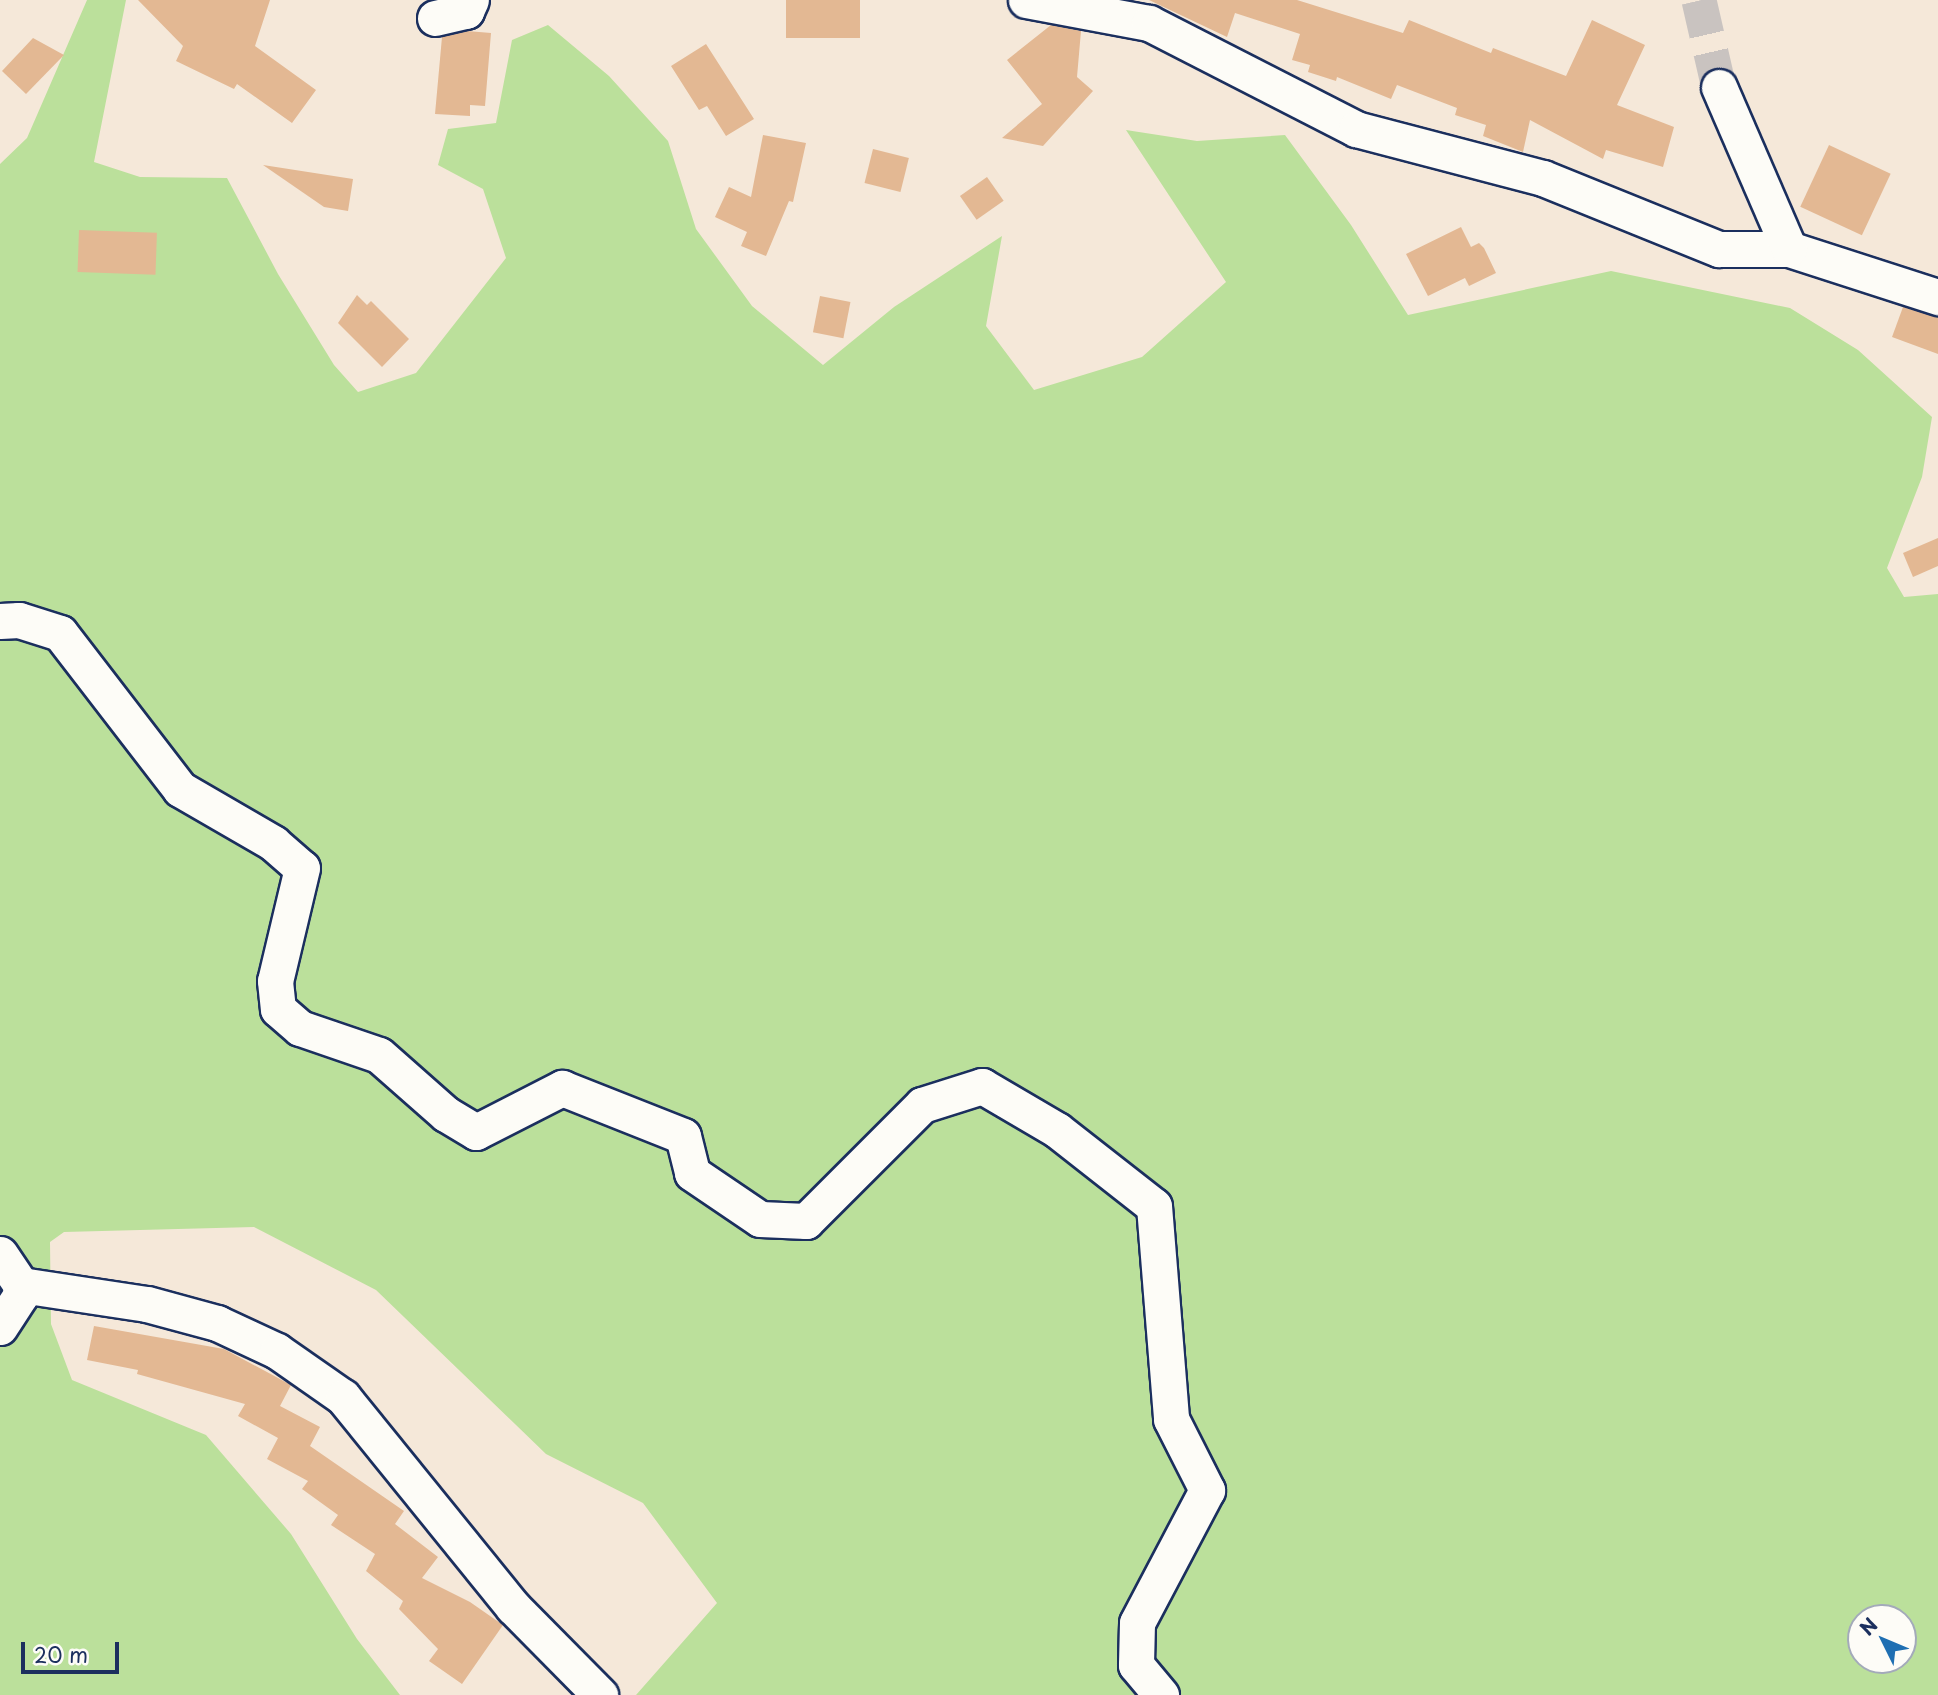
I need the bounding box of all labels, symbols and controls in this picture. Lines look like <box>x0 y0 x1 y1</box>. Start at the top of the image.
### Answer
north arrow <box>1847 1604 1917 1674</box>
text: N <box>1853 1611 1883 1641</box>
scale bar <box>24 1628 122 1672</box>
text: 20 m <box>34 1638 88 1670</box>

